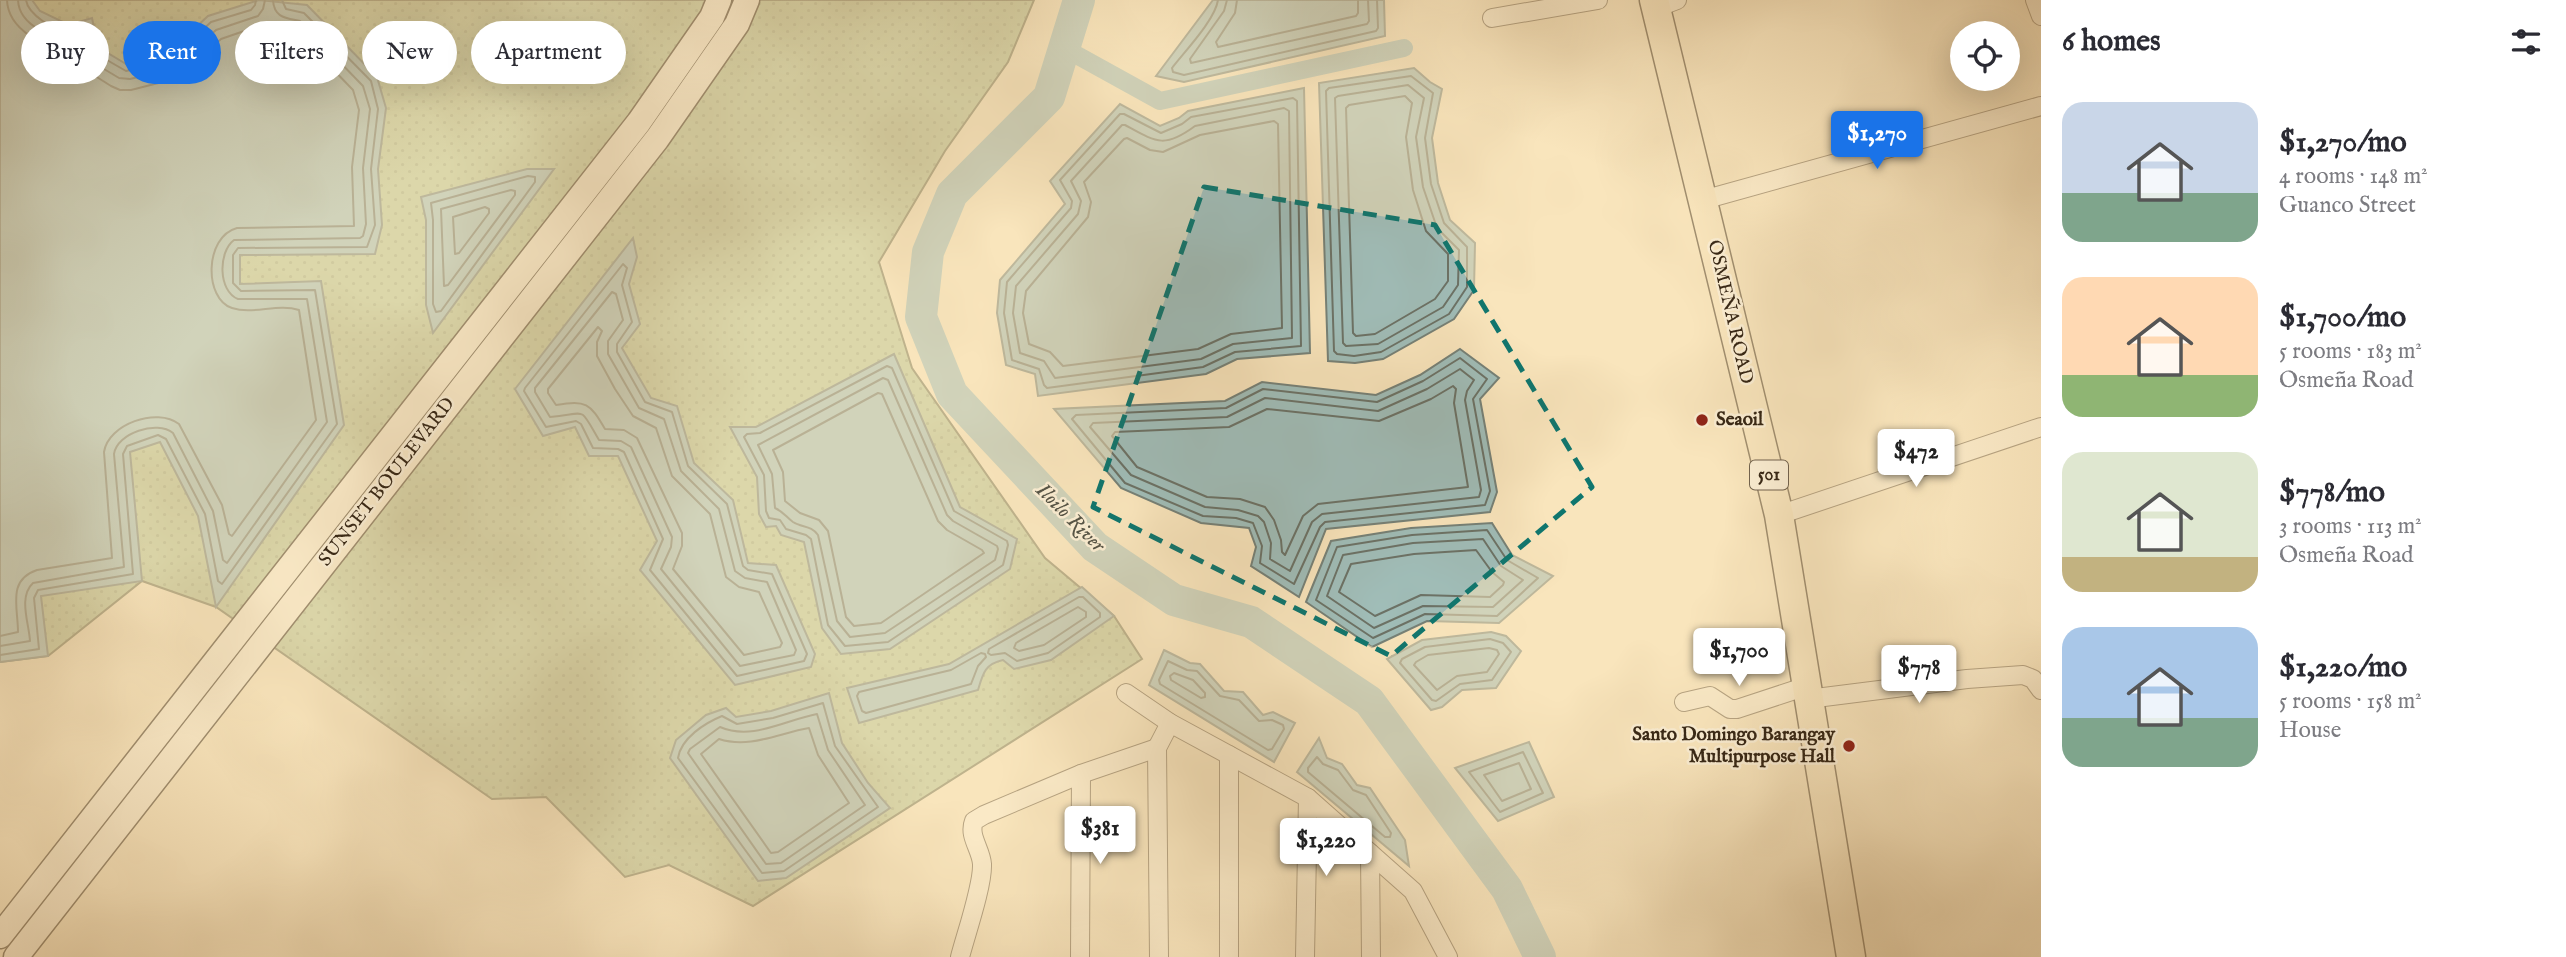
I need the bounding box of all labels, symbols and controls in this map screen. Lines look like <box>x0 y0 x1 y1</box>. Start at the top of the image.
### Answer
chip: Buy <box>21 21 109 84</box>
chip: Rent <box>123 21 221 84</box>
chip: Filters <box>235 21 348 84</box>
chip: New <box>362 21 457 84</box>
chip: Apartment <box>471 21 626 84</box>
map controls <box>1950 21 2020 91</box>
button: locate <box>1950 21 2020 91</box>
text: 6 homes <box>2062 23 2161 61</box>
icon: filters <box>2507 23 2545 61</box>
pin: $1,270 <box>1820 111 1934 171</box>
text: $1,270 <box>1847 119 1907 148</box>
text: $1,270/mo <box>2279 124 2407 162</box>
icon: home <box>2118 130 2202 214</box>
text: 4 rooms · 148 m² <box>2279 162 2428 191</box>
text: Guanco Street <box>2279 191 2416 220</box>
street label: OSMEÑA ROAD <box>1702 237 1759 386</box>
text: $1,700/mo <box>2279 299 2406 337</box>
icon: home <box>2118 305 2202 389</box>
text: 5 rooms · 183 m² <box>2279 337 2422 366</box>
text: Osmeña Road <box>2279 366 2414 395</box>
street label: SUNSET BOULEVARD <box>314 393 460 571</box>
place label: Seaoil <box>1716 408 1764 432</box>
marker: Seaoil <box>1694 412 1710 428</box>
pin: $472 <box>1875 430 1957 489</box>
text: $472 <box>1894 437 1938 466</box>
road number: 501 <box>1750 461 1788 490</box>
text: $778/mo <box>2279 474 2385 512</box>
water label: Iloilo River <box>1029 477 1111 559</box>
icon: home <box>2118 480 2202 564</box>
text: 3 rooms · 113 m² <box>2279 512 2422 541</box>
text: Osmeña Road <box>2279 541 2414 570</box>
pin: $1,700 <box>1682 628 1796 688</box>
text: $1,700 <box>1709 636 1769 665</box>
pin: $778 <box>1878 646 1960 705</box>
text: $1,220/mo <box>2279 649 2407 687</box>
text: $778 <box>1897 653 1941 682</box>
icon: home <box>2118 655 2202 739</box>
text: 5 rooms · 158 m² <box>2279 687 2422 716</box>
text: House <box>2279 716 2341 745</box>
place label: Santo Domingo Barangay Multipurpose Hall <box>1632 723 1836 769</box>
marker: Santo Domingo Barangay Multipurpose Hall <box>1841 738 1857 754</box>
pin: $381 <box>1059 806 1141 866</box>
text: $381 <box>1081 814 1119 843</box>
pin: $1,220 <box>1269 818 1383 878</box>
text: $1,220 <box>1296 826 1356 855</box>

